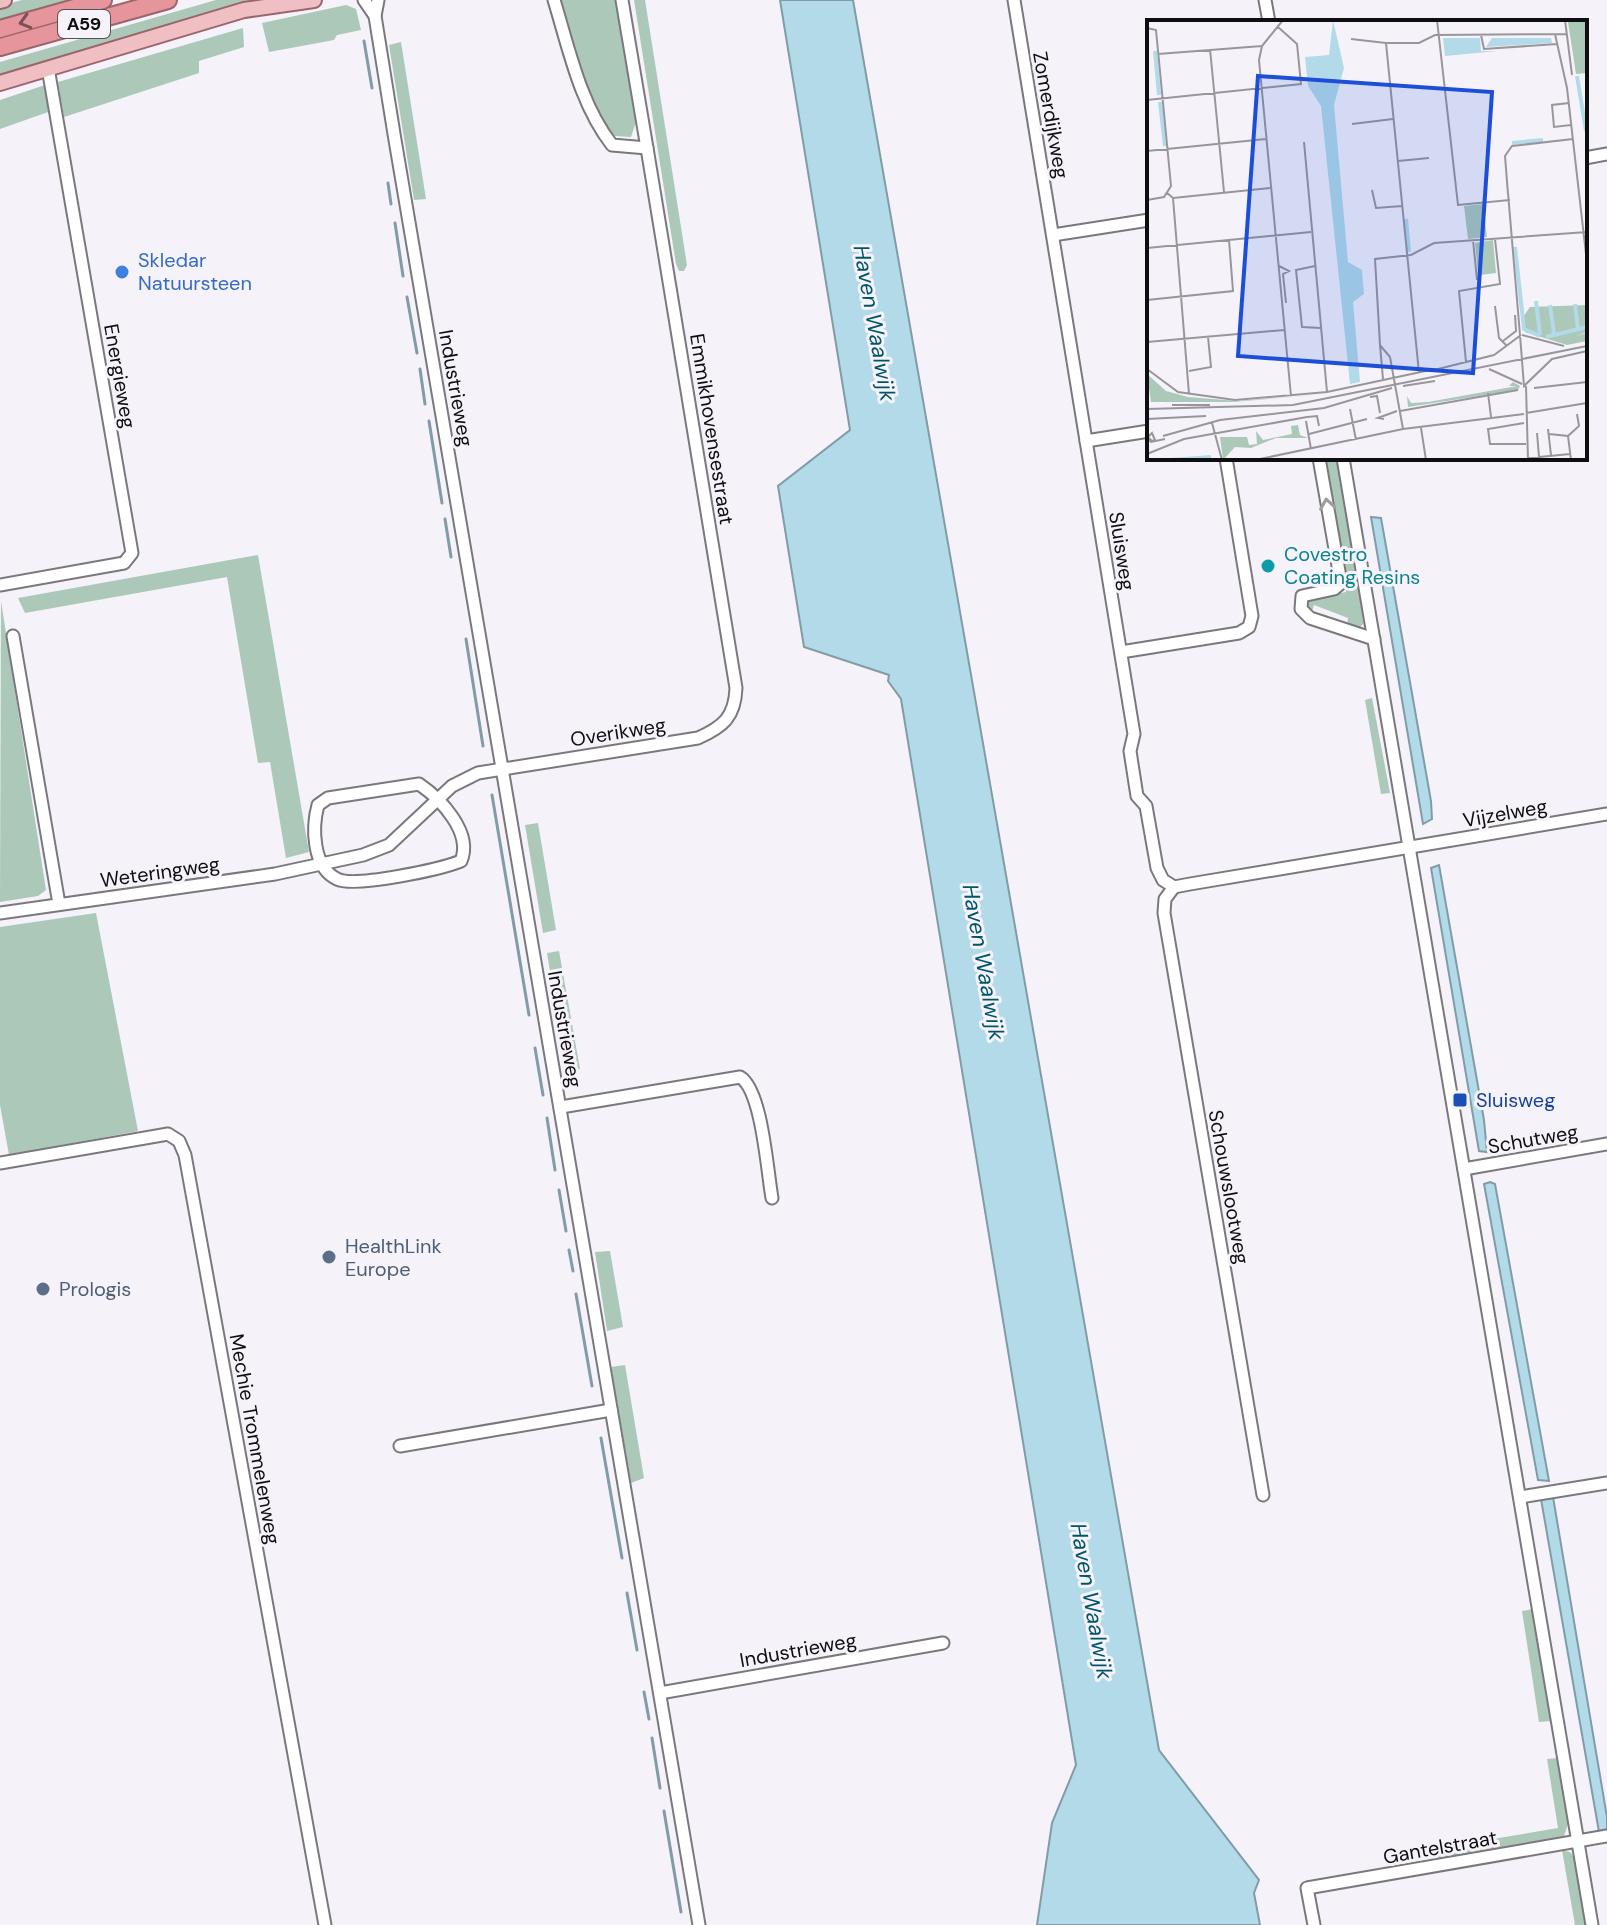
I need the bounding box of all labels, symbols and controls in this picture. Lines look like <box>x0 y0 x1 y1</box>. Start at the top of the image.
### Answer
road number: A59 <box>58 10 110 38</box>
one-way arrow <box>18 13 32 30</box>
inset map <box>1147 20 1587 460</box>
street label: Zomerdijkweg <box>1027 49 1075 181</box>
water label: Haven Waalwijk <box>846 243 903 404</box>
place label: Skledar Natuursteen <box>138 247 252 296</box>
marker: Skledar Natuursteen <box>113 263 131 281</box>
street label: Energieweg <box>98 322 142 430</box>
street label: Industrieweg <box>433 328 479 448</box>
street label: Emmikhovensestraat <box>684 332 740 527</box>
one-way arrow <box>1319 497 1336 511</box>
street label: Sluisweg <box>1103 510 1141 592</box>
place label: Covestro Coating Resins <box>1284 541 1420 590</box>
marker: Covestro Coating Resins <box>1259 557 1277 575</box>
street label: Overikweg <box>568 712 668 752</box>
street label: Vijzelweg <box>1461 793 1549 833</box>
street label: Weteringweg <box>99 851 221 893</box>
water label: Haven Waalwijk <box>955 882 1012 1043</box>
street label: Industrieweg <box>542 969 588 1089</box>
place label: Sluisweg <box>1476 1087 1555 1113</box>
marker: Sluisweg <box>1451 1091 1469 1109</box>
street label: Schouwslootweg <box>1203 1108 1255 1266</box>
street label: Schutweg <box>1486 1118 1580 1160</box>
place label: HealthLink Europe <box>345 1233 442 1282</box>
marker: HealthLink Europe <box>320 1248 338 1266</box>
place label: Prologis <box>59 1276 131 1302</box>
marker: Prologis <box>34 1280 52 1298</box>
street label: Mechie Trommelenweg <box>224 1332 286 1546</box>
water label: Haven Waalwijk <box>1063 1521 1120 1682</box>
street label: Industrieweg <box>738 1627 858 1673</box>
street label: Gantelstraat <box>1381 1824 1499 1870</box>

